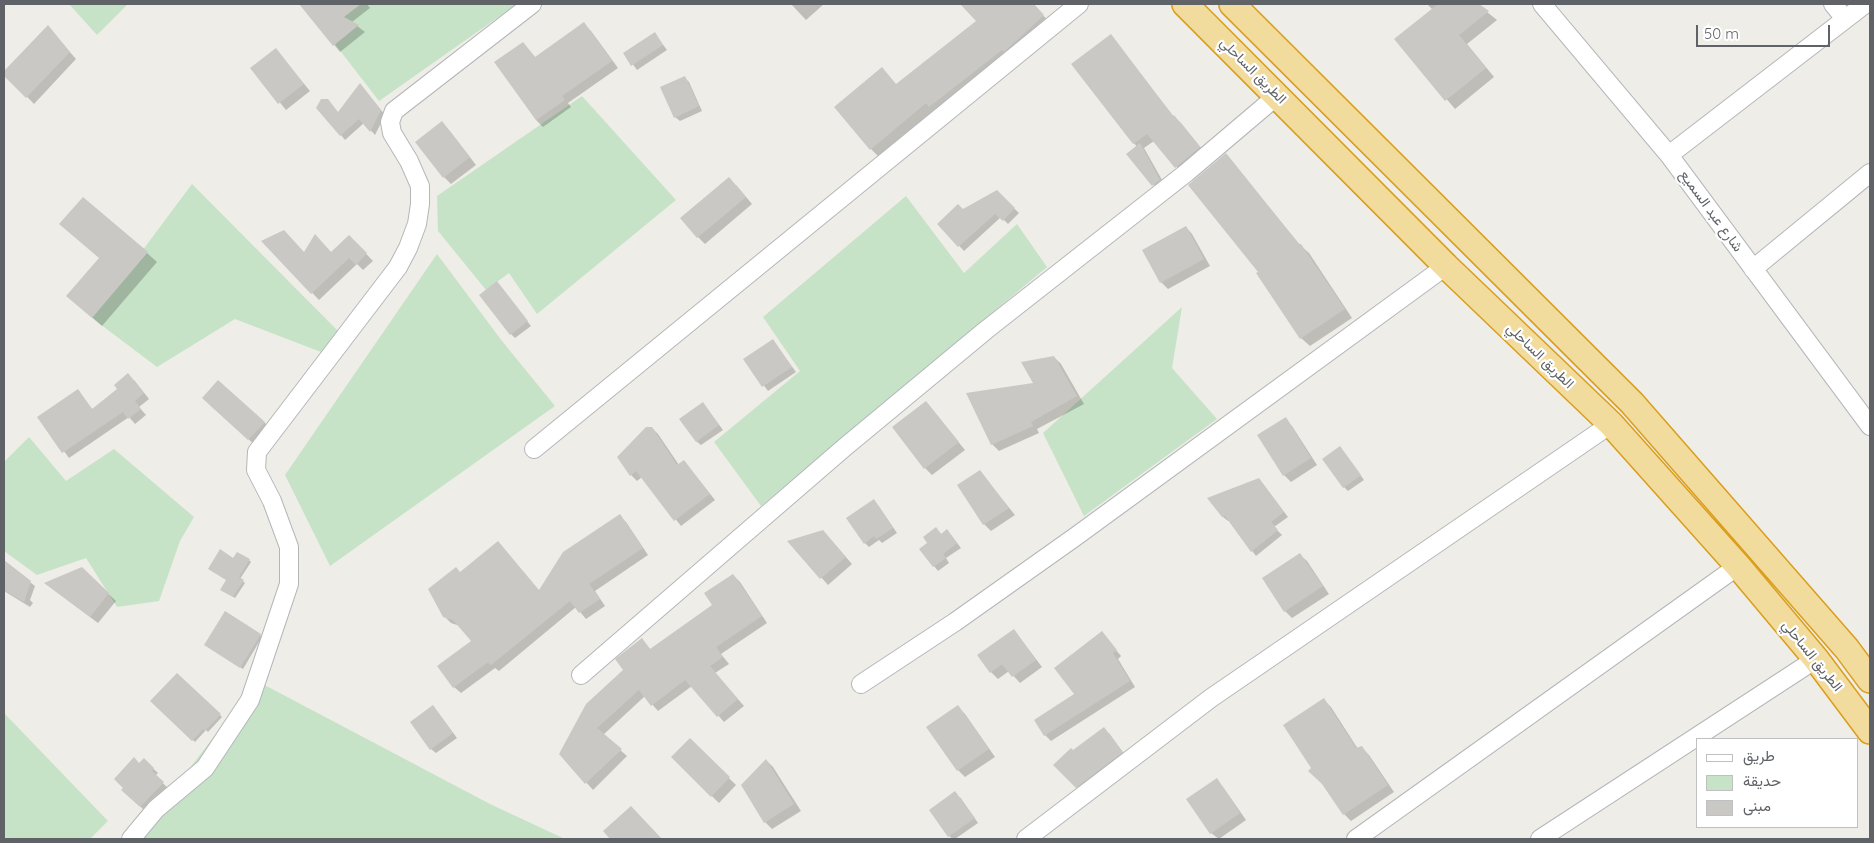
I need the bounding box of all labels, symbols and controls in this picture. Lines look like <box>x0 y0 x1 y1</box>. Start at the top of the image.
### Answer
scale bar <box>1699 15 1833 47</box>
text: 50 m <box>1704 24 1739 43</box>
street label: الطريق الساحلي <box>1216 34 1290 108</box>
street label: شارع عبد السميع <box>1676 167 1746 255</box>
street label: الطريق الساحلي <box>1503 320 1577 392</box>
street label: الطريق الساحلي <box>1778 617 1846 695</box>
legend <box>1696 738 1859 828</box>
text: طريق <box>1743 746 1775 765</box>
text: حديقة <box>1743 771 1781 790</box>
text: مبنى <box>1743 796 1771 815</box>

